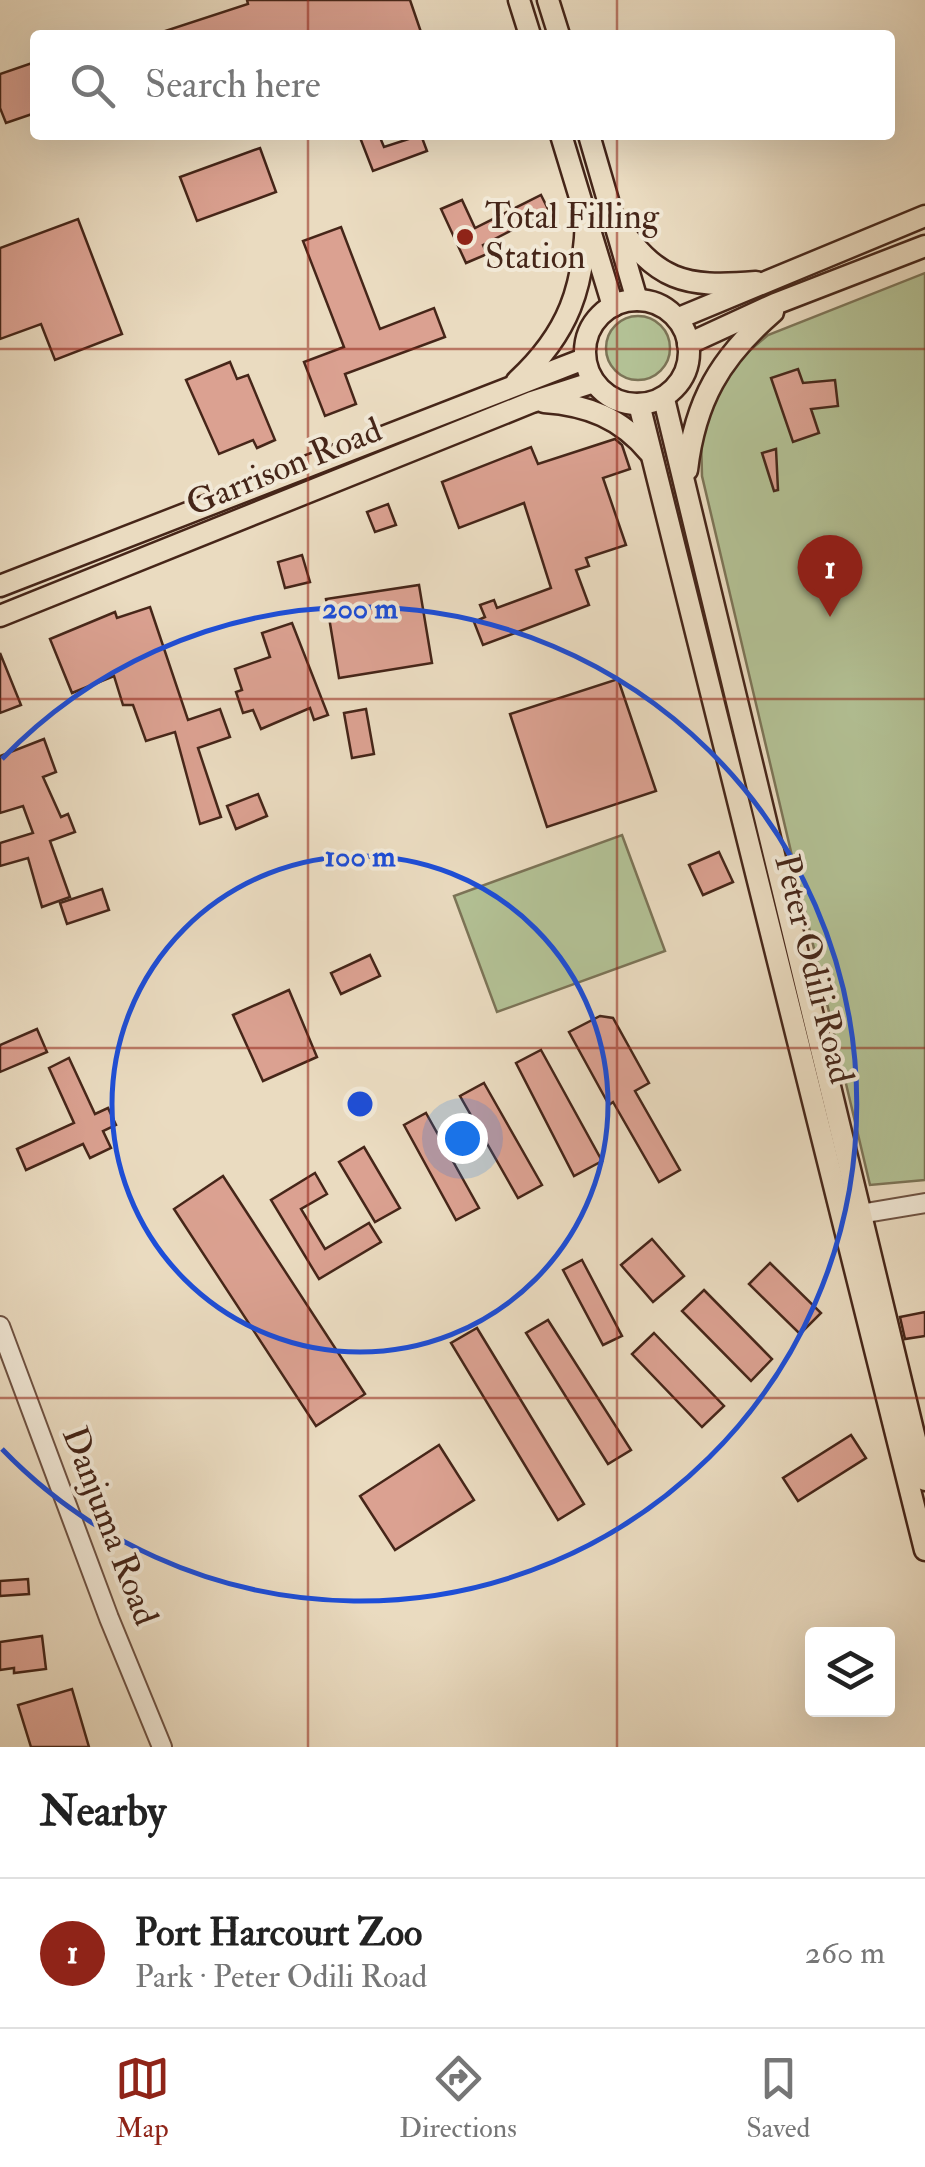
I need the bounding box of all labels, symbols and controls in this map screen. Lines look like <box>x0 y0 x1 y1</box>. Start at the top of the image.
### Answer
search box <box>30 30 895 140</box>
icon: search <box>65 58 120 113</box>
text: Search here <box>145 61 321 109</box>
place label: Total Filling Station <box>485 195 660 279</box>
marker: Total Filling Station <box>454 226 476 248</box>
street label: Garrison Road <box>180 408 388 526</box>
pin: 1 <box>798 534 862 617</box>
text: 200 m <box>322 590 398 627</box>
text: 100 m <box>325 838 396 875</box>
street label: Peter Odili Road <box>764 850 864 1088</box>
centre of rings <box>342 1086 378 1122</box>
your location <box>437 1113 488 1164</box>
street label: Danjuma Road <box>52 1420 168 1632</box>
map controls <box>805 1627 895 1717</box>
button: layers <box>805 1627 895 1717</box>
text: Nearby <box>40 1786 166 1838</box>
text: Port Harcourt Zoo <box>135 1909 422 1957</box>
text: 1 <box>67 1933 78 1973</box>
text: 260 m <box>805 1933 885 1973</box>
text: Park · Peter Odili Road <box>135 1957 427 1997</box>
tab: Map <box>115 2051 170 2146</box>
tab: Directions <box>399 2051 517 2146</box>
tab: Saved <box>746 2051 810 2146</box>

